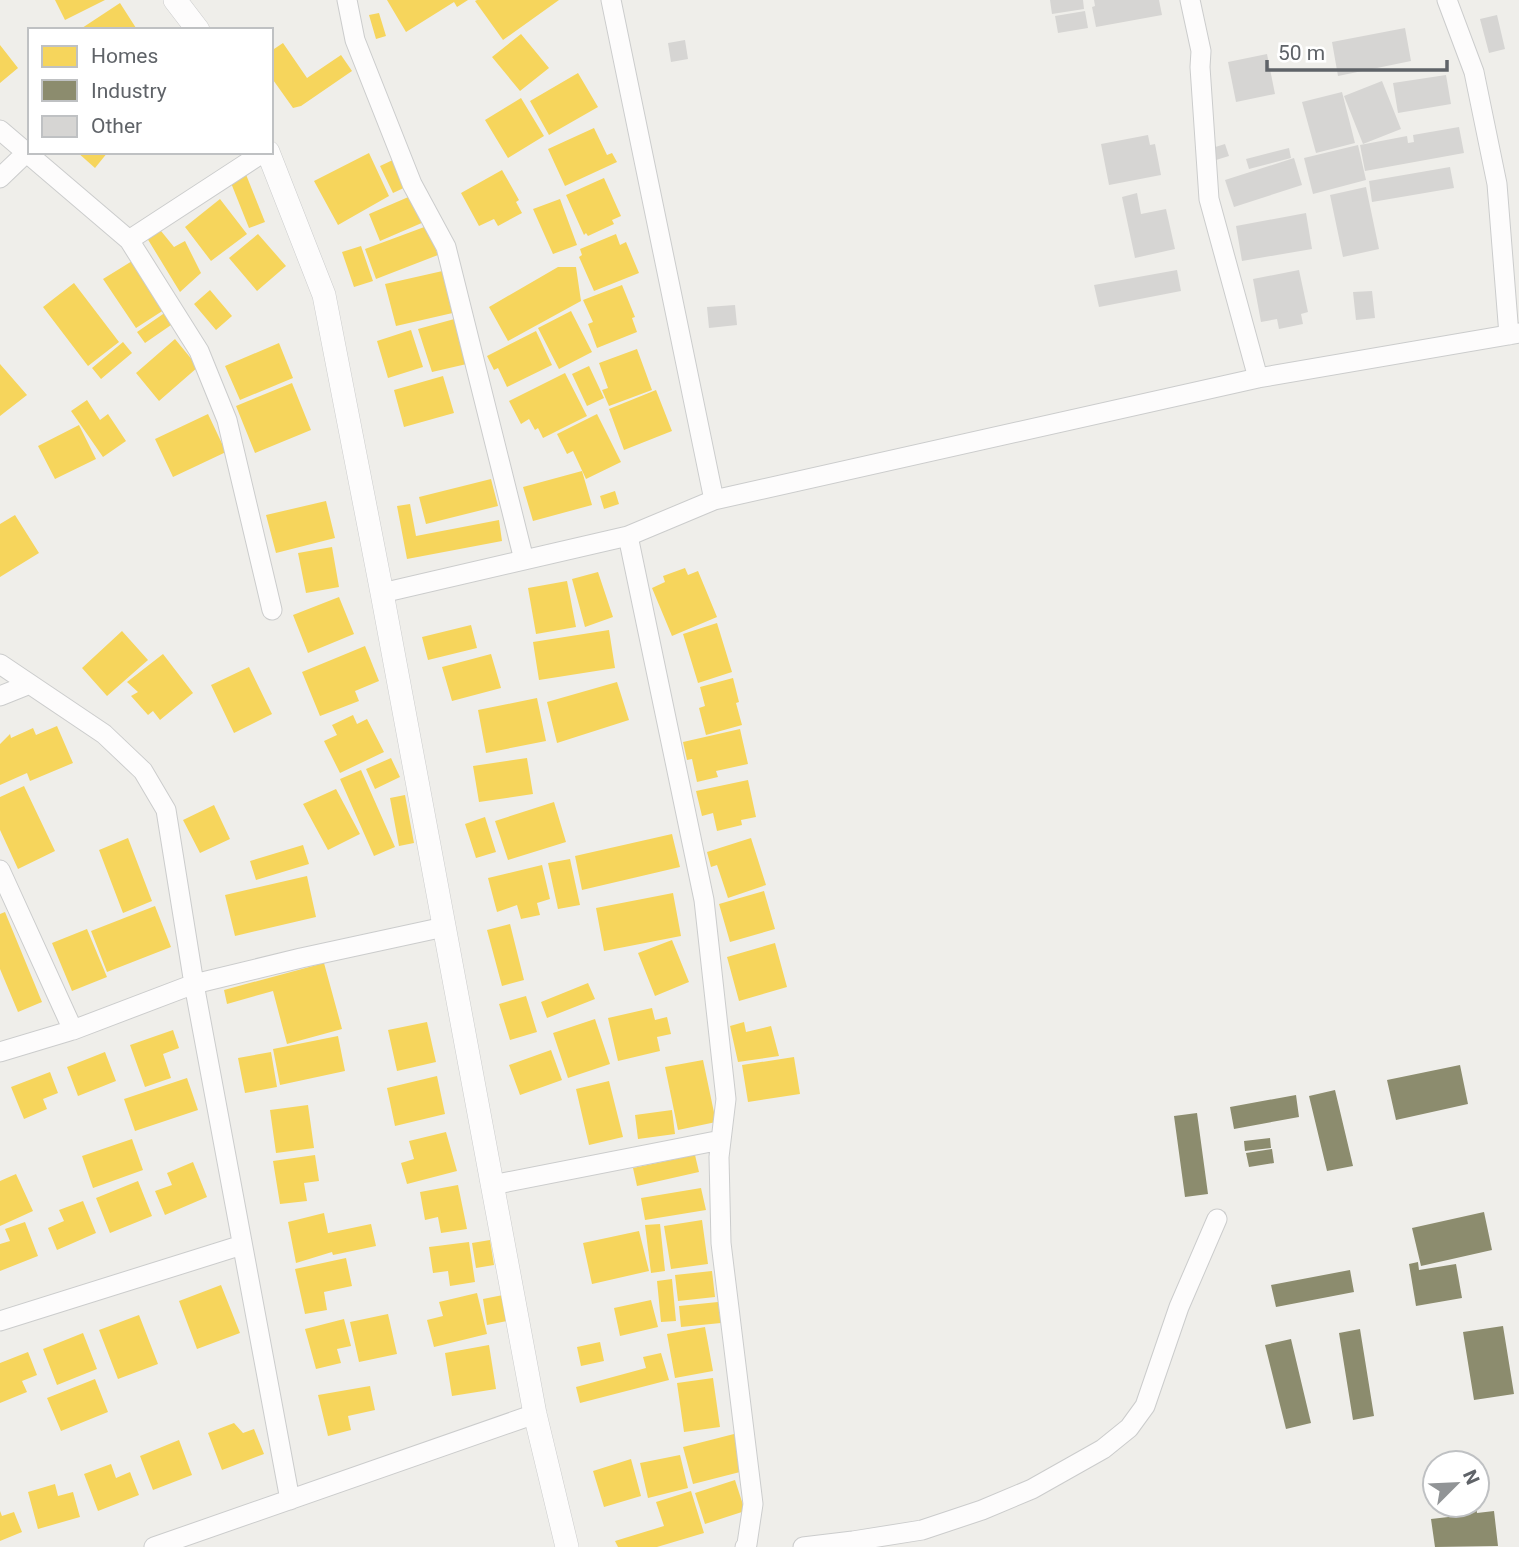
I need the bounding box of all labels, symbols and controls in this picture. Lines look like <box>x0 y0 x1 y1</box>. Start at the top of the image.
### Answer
legend <box>28 28 273 154</box>
scale bar <box>1267 28 1447 72</box>
text: 50 m <box>1278 41 1325 65</box>
text: Homes <box>91 44 158 68</box>
text: Industry <box>91 79 167 103</box>
text: Other <box>91 114 142 138</box>
north arrow <box>1421 1449 1491 1519</box>
text: N <box>1458 1466 1484 1488</box>

